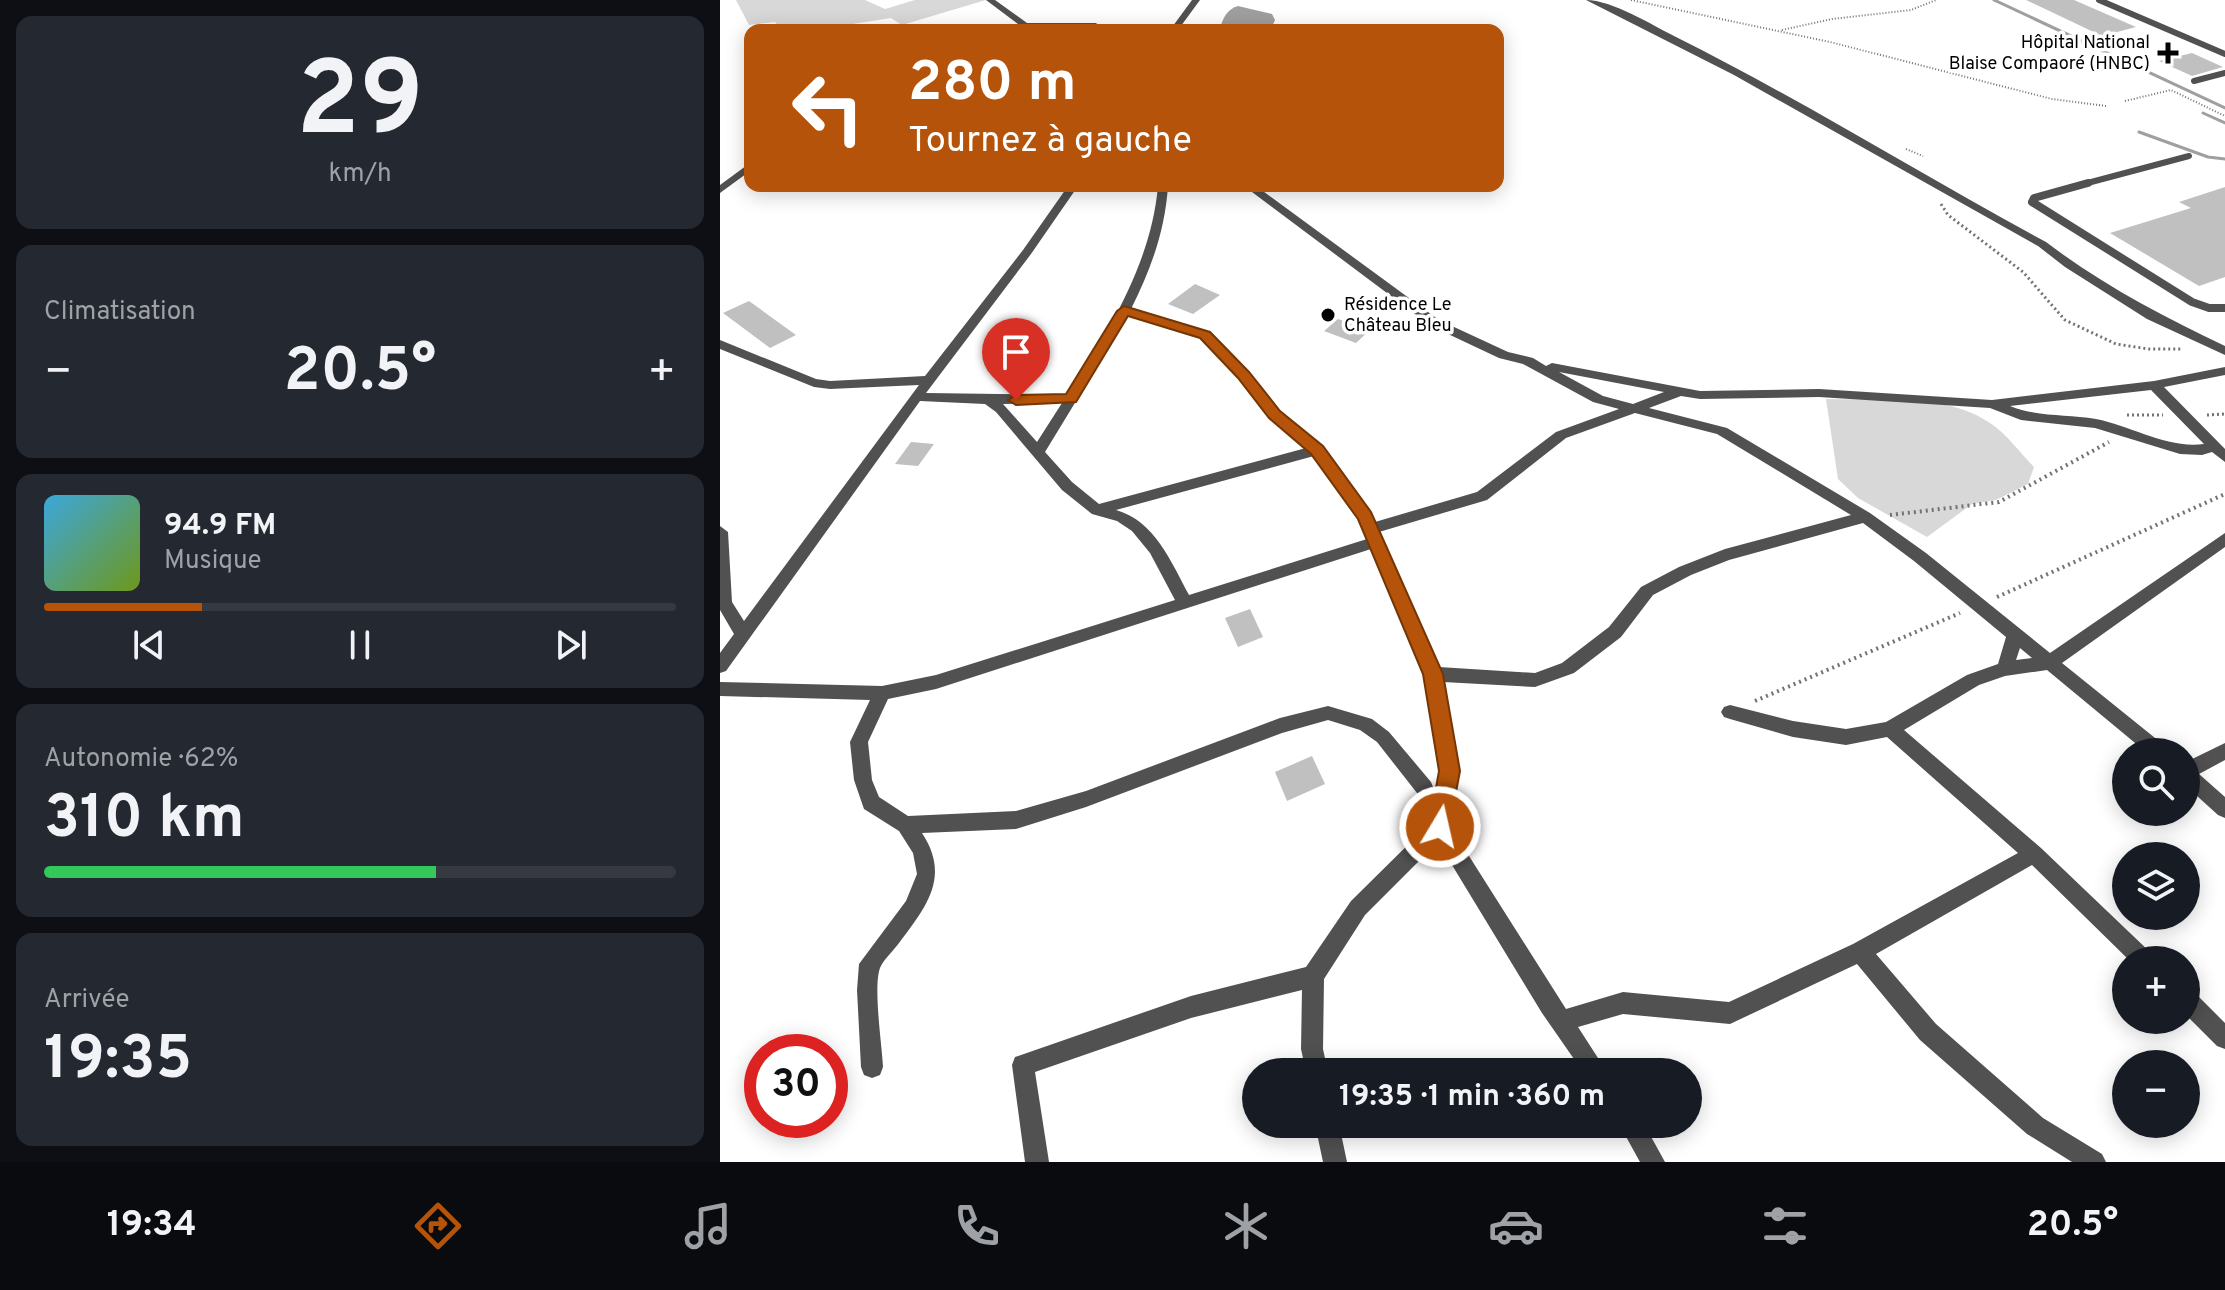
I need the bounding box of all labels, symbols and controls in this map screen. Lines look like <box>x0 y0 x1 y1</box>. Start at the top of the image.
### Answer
place label: Hôpital National Blaise Compaoré (HNBC) <box>1949 32 2150 76</box>
text: 29 <box>296 40 424 172</box>
marker: Hôpital National Blaise Compaoré (HNBC) <box>2157 42 2179 64</box>
text: 280 m <box>908 50 1076 120</box>
icon: left <box>776 56 880 160</box>
text: Tournez à gauche <box>908 119 1192 165</box>
text: km/h <box>328 158 392 191</box>
place label: Résidence Le Château Bleu <box>1344 294 1452 338</box>
text: Climatisation <box>44 296 196 329</box>
marker: Résidence Le Château Bleu <box>1319 306 1337 324</box>
pin <box>982 318 1050 400</box>
icon: arrive <box>994 330 1038 374</box>
text: 20.5° <box>284 336 436 412</box>
text: − <box>44 346 72 402</box>
text: + <box>648 346 676 402</box>
text: 94.9 FM <box>164 508 276 545</box>
text: Musique <box>164 545 261 578</box>
icon: previous <box>127 623 171 667</box>
icon: pause <box>338 623 382 667</box>
icon: next <box>549 623 593 667</box>
map controls <box>2112 738 2200 1138</box>
button: search <box>2112 738 2200 826</box>
text: Autonomie · 62% <box>44 743 238 776</box>
text: 310 km <box>44 783 245 859</box>
position arrow <box>1398 785 1482 869</box>
button: layers <box>2112 842 2200 930</box>
button: + <box>2112 946 2200 1034</box>
text: Arrivée <box>44 984 129 1017</box>
text: 19:35 <box>44 1024 192 1100</box>
speed limit sign: 30 <box>744 1034 848 1138</box>
button: − <box>2112 1050 2200 1138</box>
text: 19:35 · 1 min · 360 m <box>1339 1079 1605 1116</box>
icon: directions <box>410 1198 466 1254</box>
icon: music <box>680 1198 736 1254</box>
icon: phone <box>949 1198 1005 1254</box>
icon: climate <box>1218 1198 1274 1254</box>
icon: car <box>1488 1198 1544 1254</box>
icon: filters <box>1757 1198 1813 1254</box>
text: 19:34 <box>107 1203 197 1249</box>
text: 20.5° <box>2027 1203 2118 1249</box>

